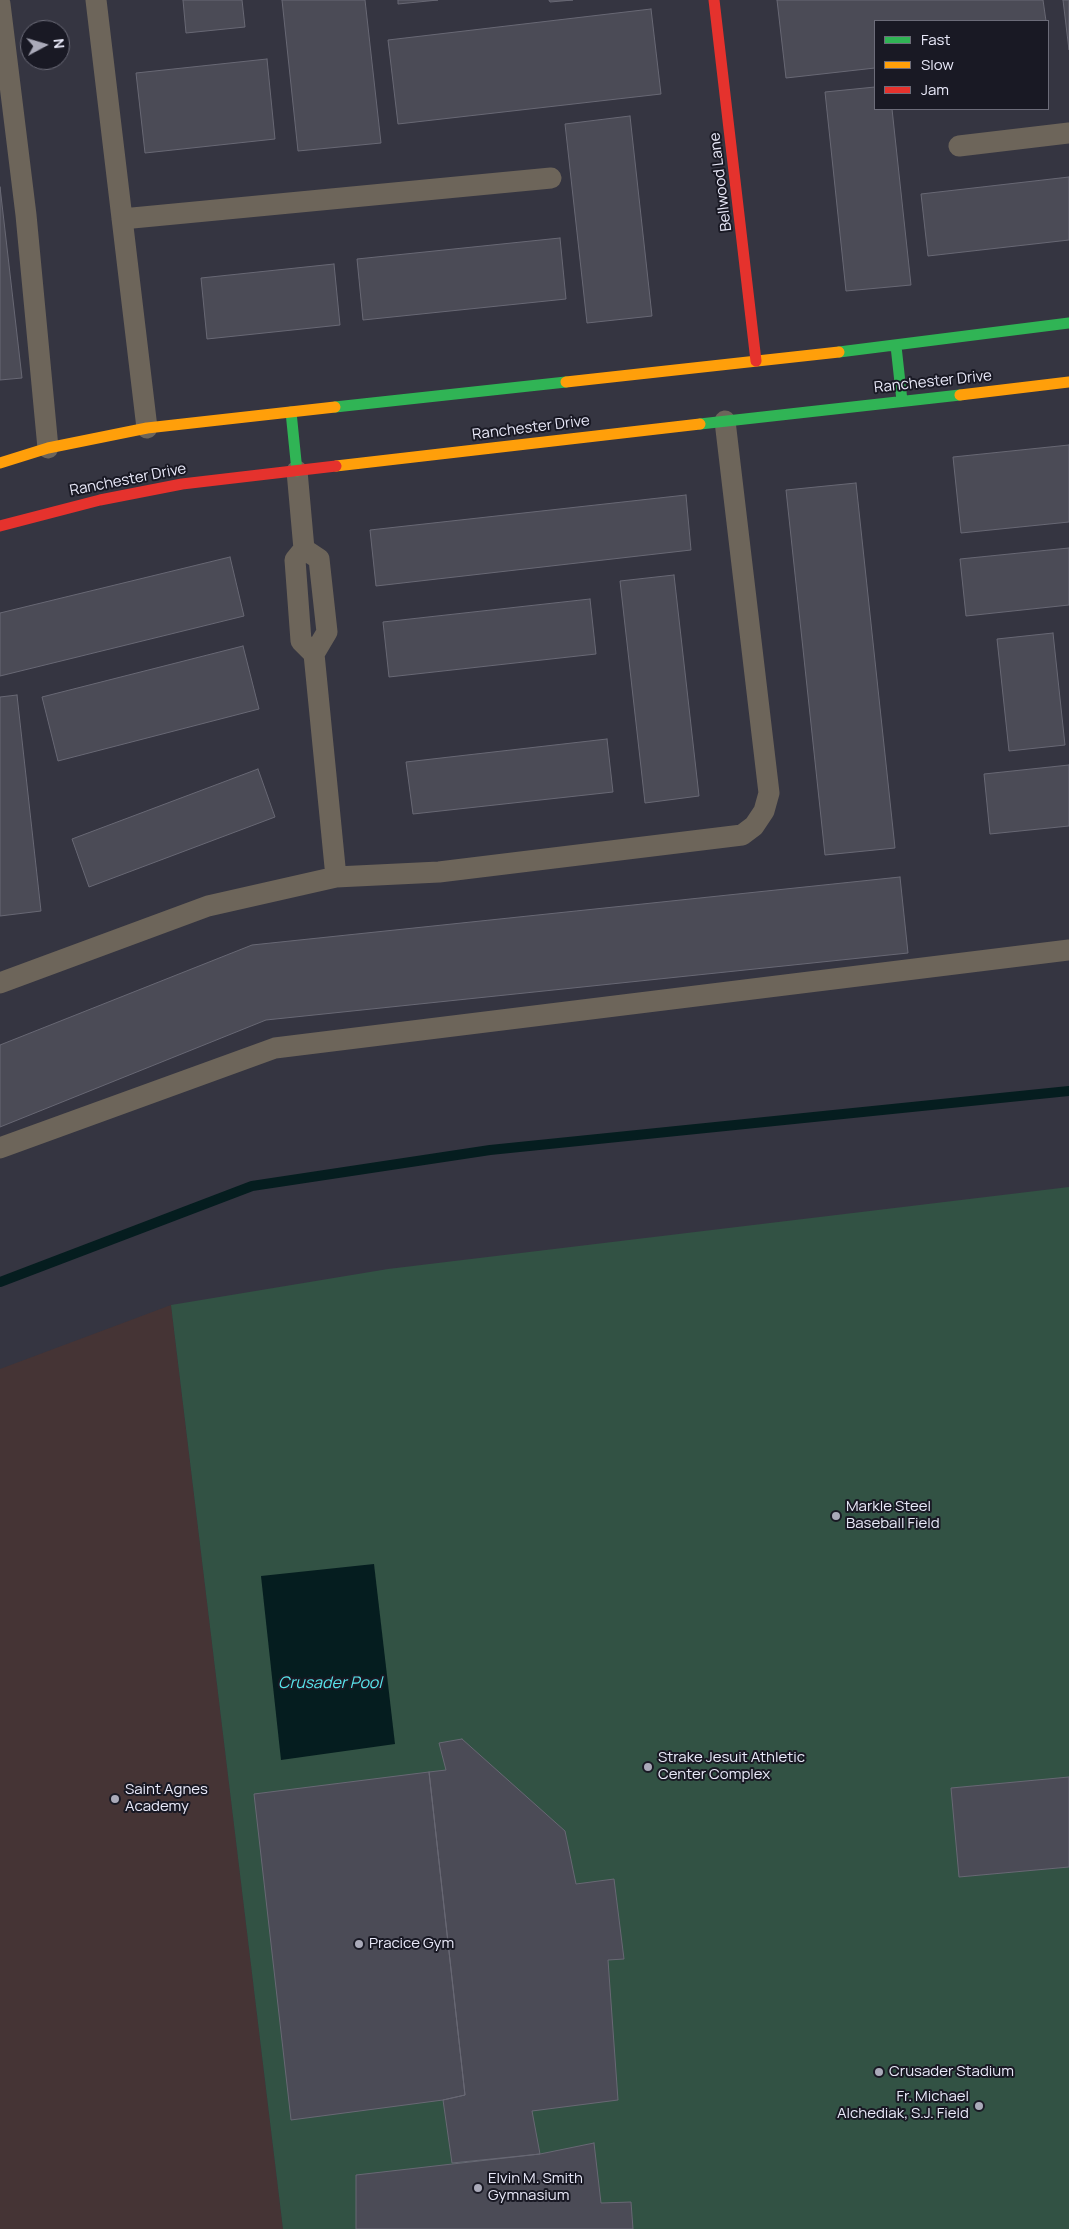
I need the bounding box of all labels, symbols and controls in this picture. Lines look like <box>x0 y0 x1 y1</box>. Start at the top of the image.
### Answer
north arrow <box>20 20 70 70</box>
legend <box>874 20 1049 110</box>
text: Fast <box>921 29 950 50</box>
text: N <box>49 37 69 49</box>
text: Slow <box>921 54 954 75</box>
text: Jam <box>921 79 949 100</box>
street label: Bellwood Lane <box>706 132 736 232</box>
street label: Ranchester Drive <box>873 367 993 397</box>
street label: Ranchester Drive <box>471 412 591 444</box>
street label: Ranchester Drive <box>68 460 188 500</box>
place label: Markle Steel Baseball Field <box>846 1498 940 1533</box>
marker: Markle Steel Baseball Field <box>830 1510 842 1522</box>
water label: Crusader Pool <box>278 1674 382 1694</box>
place label: Strake Jesuit Athletic Center Complex <box>658 1749 805 1784</box>
marker: Strake Jesuit Athletic Center Complex <box>642 1761 654 1773</box>
place label: Saint Agnes Academy <box>125 1781 208 1816</box>
marker: Saint Agnes Academy <box>109 1793 121 1805</box>
place label: Pracice Gym <box>369 1935 454 1953</box>
marker: Pracice Gym <box>353 1938 365 1950</box>
place label: Crusader Stadium <box>889 2063 1014 2081</box>
marker: Crusader Stadium <box>873 2066 885 2078</box>
place label: Fr. Michael Alchediak, S.J. Field <box>837 2088 969 2123</box>
marker: Fr. Michael Alchediak, S.J. Field <box>973 2100 985 2112</box>
place label: Elvin M. Smith Gymnasium <box>488 2170 583 2205</box>
marker: Elvin M. Smith Gymnasium <box>472 2182 484 2194</box>

